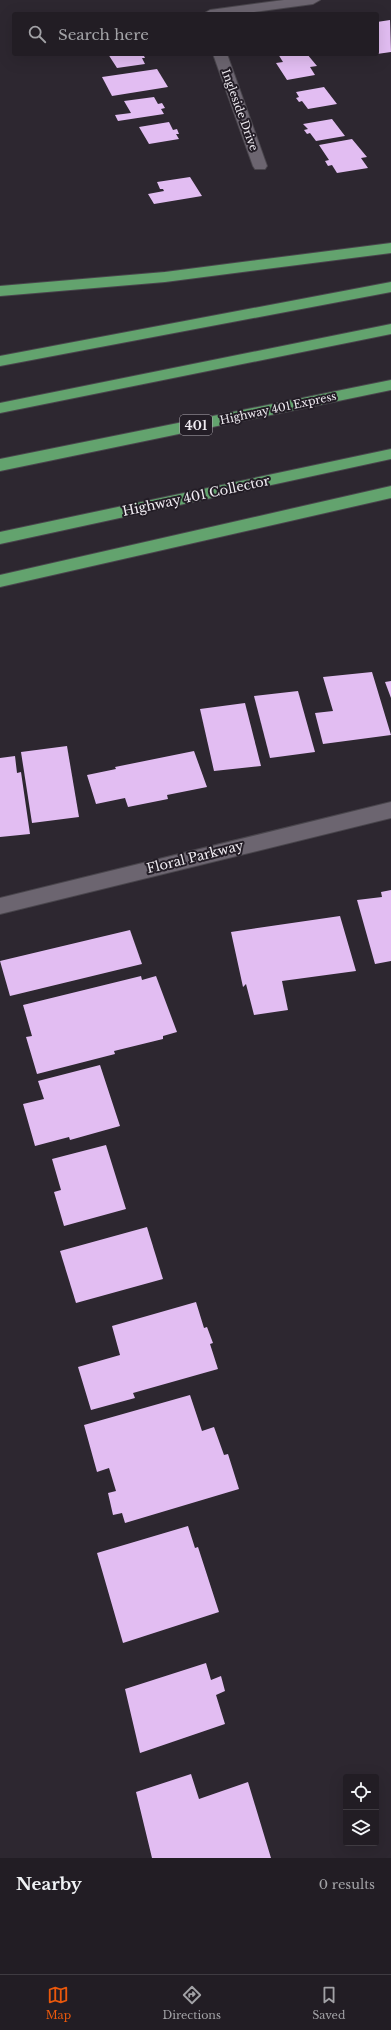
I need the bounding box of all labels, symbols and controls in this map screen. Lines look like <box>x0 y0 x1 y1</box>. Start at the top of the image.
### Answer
search box <box>12 12 379 56</box>
icon: search <box>26 23 48 45</box>
text: Search here <box>58 25 149 44</box>
street label: Ingleside Drive <box>219 67 261 153</box>
street label: Highway 401 Express <box>218 389 338 427</box>
road number: 401 <box>180 415 212 435</box>
street label: Highway 401 Collector <box>121 472 272 520</box>
street label: Floral Parkway <box>145 837 246 877</box>
map controls <box>343 1774 379 1846</box>
button: locate <box>343 1774 379 1810</box>
button: layers <box>343 1810 379 1846</box>
text: Nearby <box>16 1874 82 1895</box>
text: 0 results <box>319 1876 375 1893</box>
tab: Map <box>46 1984 71 2022</box>
tab: Directions <box>162 1984 221 2022</box>
tab: Saved <box>312 1984 345 2022</box>

